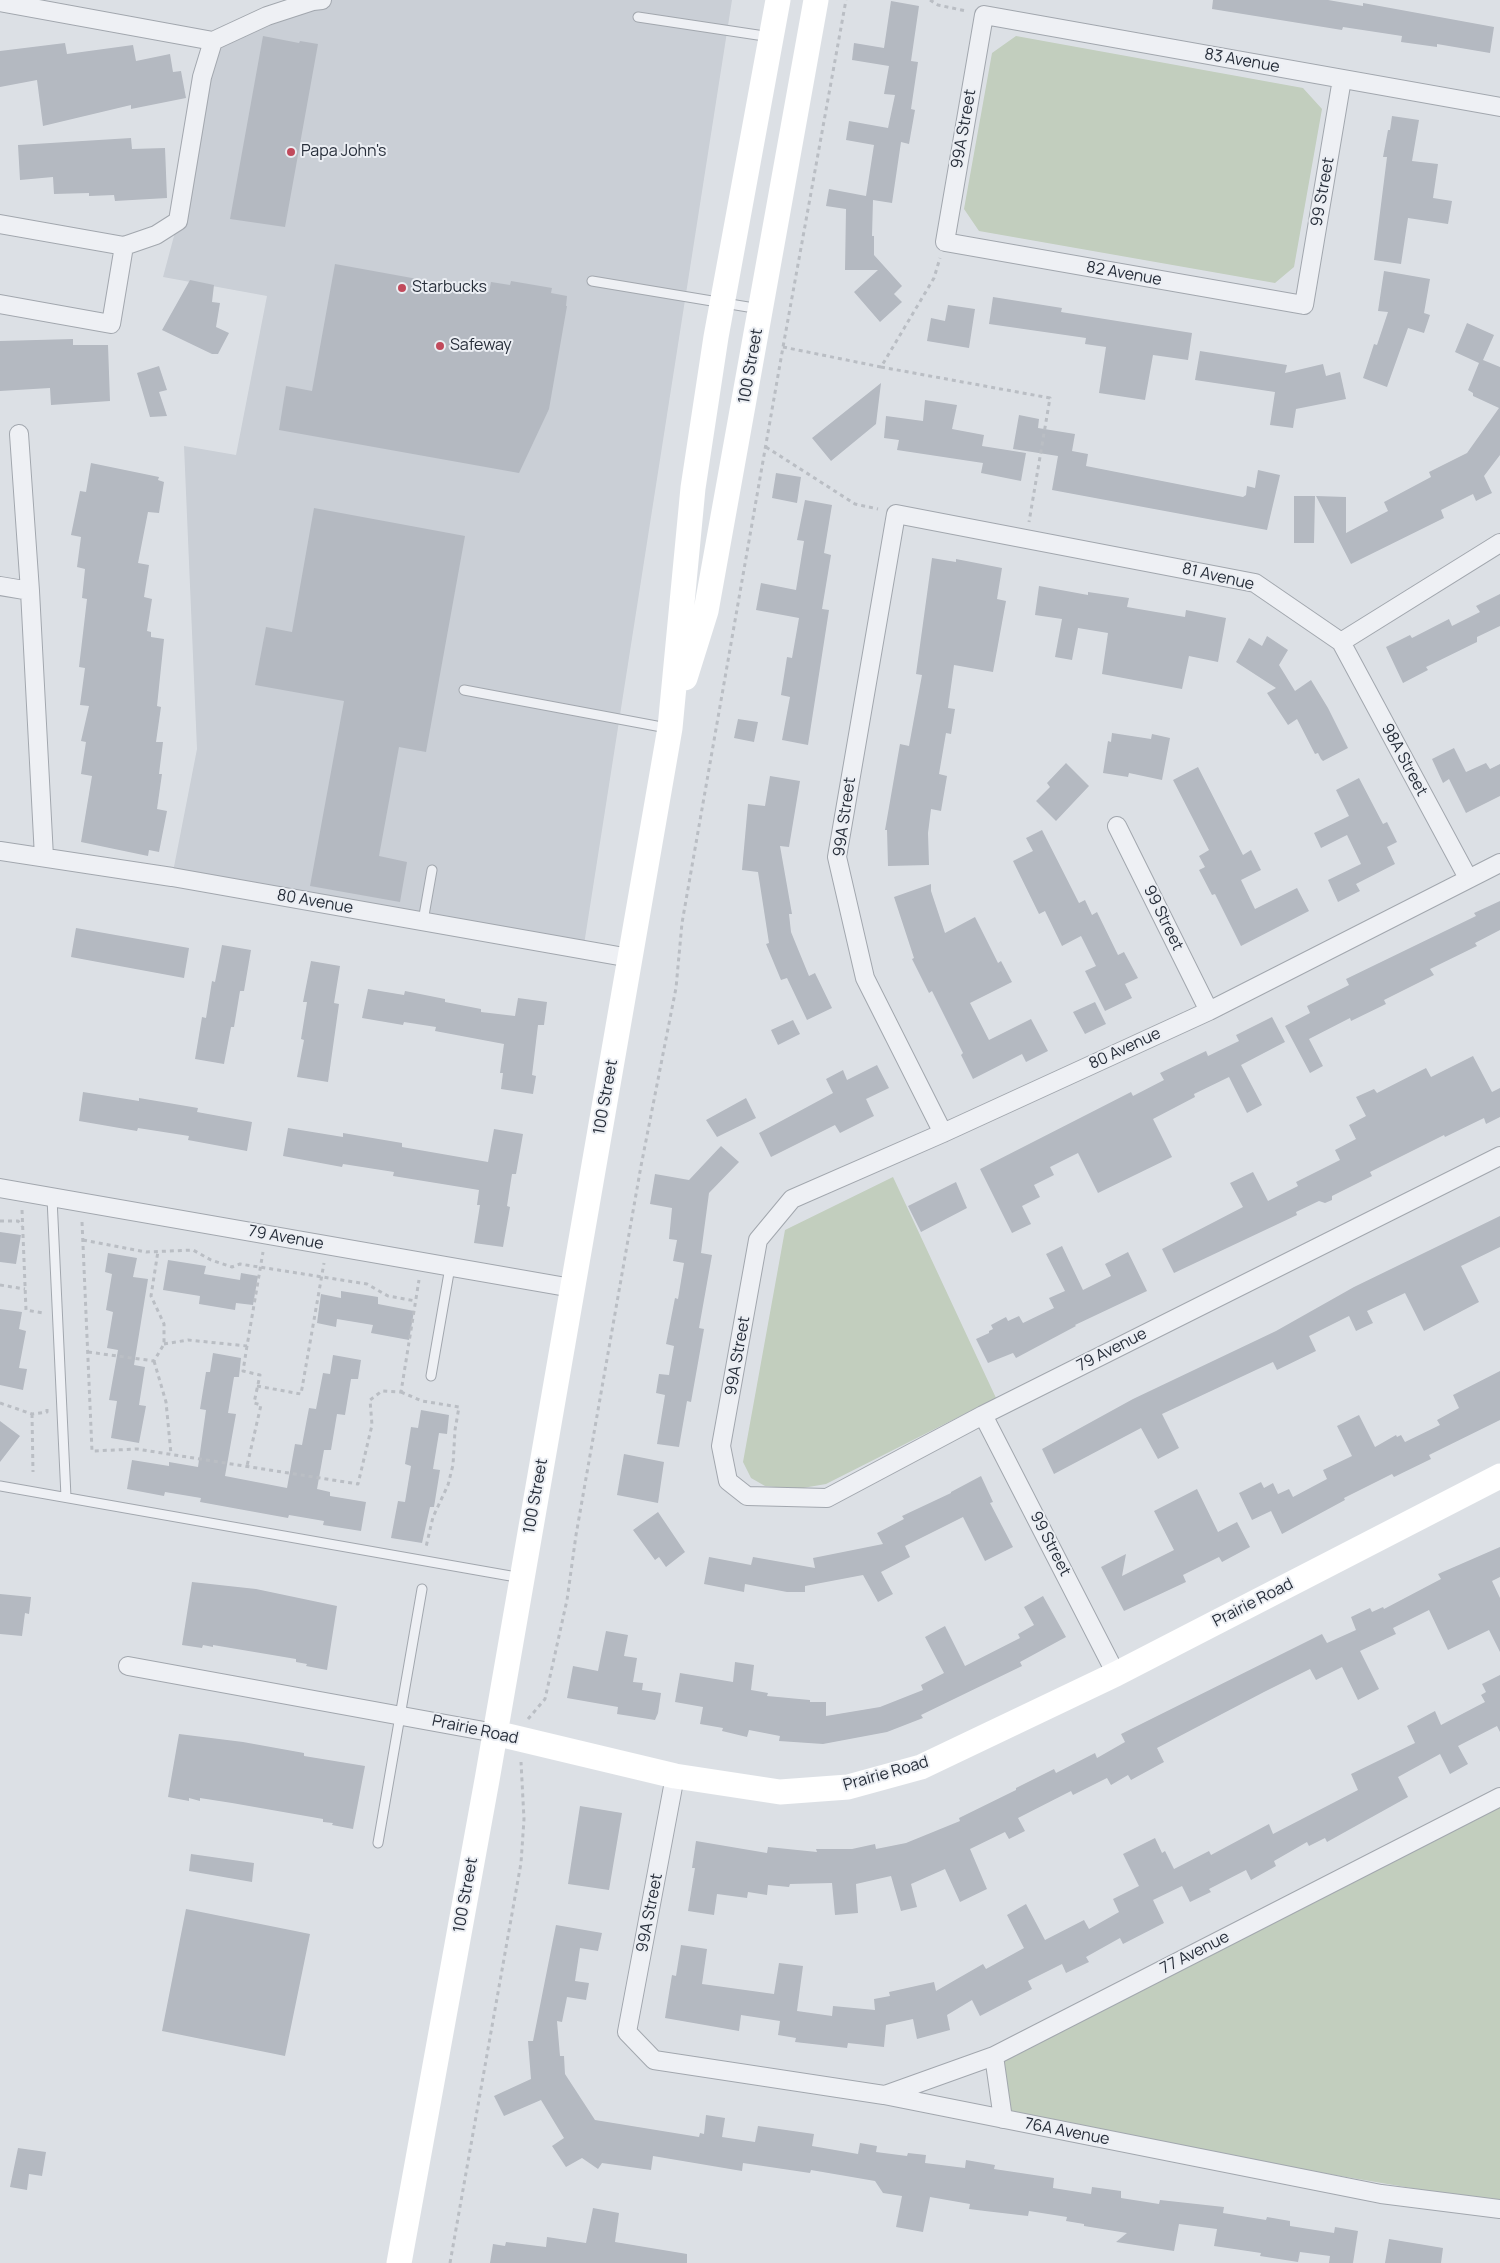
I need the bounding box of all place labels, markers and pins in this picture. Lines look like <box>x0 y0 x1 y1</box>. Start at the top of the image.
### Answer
place label: Papa John's <box>301 142 387 162</box>
marker: Papa John's <box>285 146 297 158</box>
place label: Starbucks <box>412 278 487 298</box>
marker: Starbucks <box>396 282 408 294</box>
place label: Safeway <box>450 336 512 356</box>
marker: Safeway <box>434 340 446 352</box>

